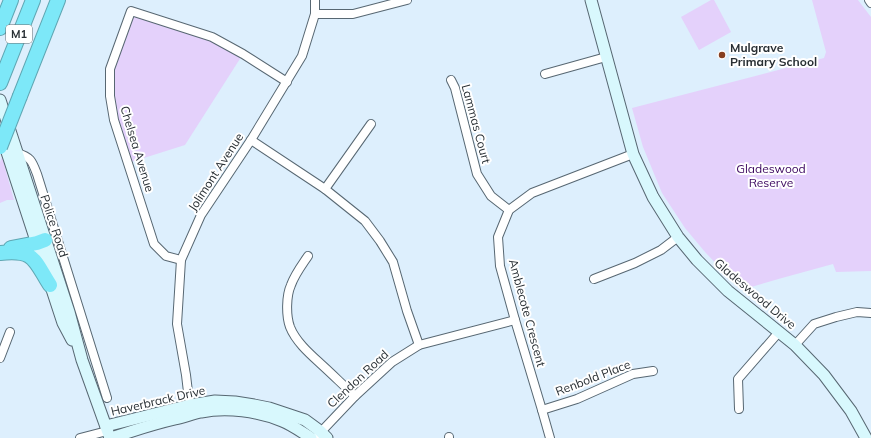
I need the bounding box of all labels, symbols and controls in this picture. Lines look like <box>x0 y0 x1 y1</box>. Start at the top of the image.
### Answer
road number: M1 <box>6 25 32 43</box>
place label: Mulgrave Primary School <box>730 40 817 69</box>
marker: Mulgrave Primary School <box>717 50 727 60</box>
street label: Lammas Court <box>459 83 494 165</box>
street label: Chelsea Avenue <box>117 104 158 194</box>
street label: Jolimont Avenue <box>185 130 246 214</box>
park label: Gladeswood Reserve <box>736 161 806 190</box>
street label: Police Road <box>37 193 72 259</box>
street label: Gladeswood Drive <box>712 255 799 332</box>
street label: Amblecote Crescent <box>506 257 549 368</box>
street label: Clendon Road <box>324 346 391 411</box>
street label: Renbold Place <box>553 356 632 399</box>
street label: Haverbrack Drive <box>109 382 207 419</box>

